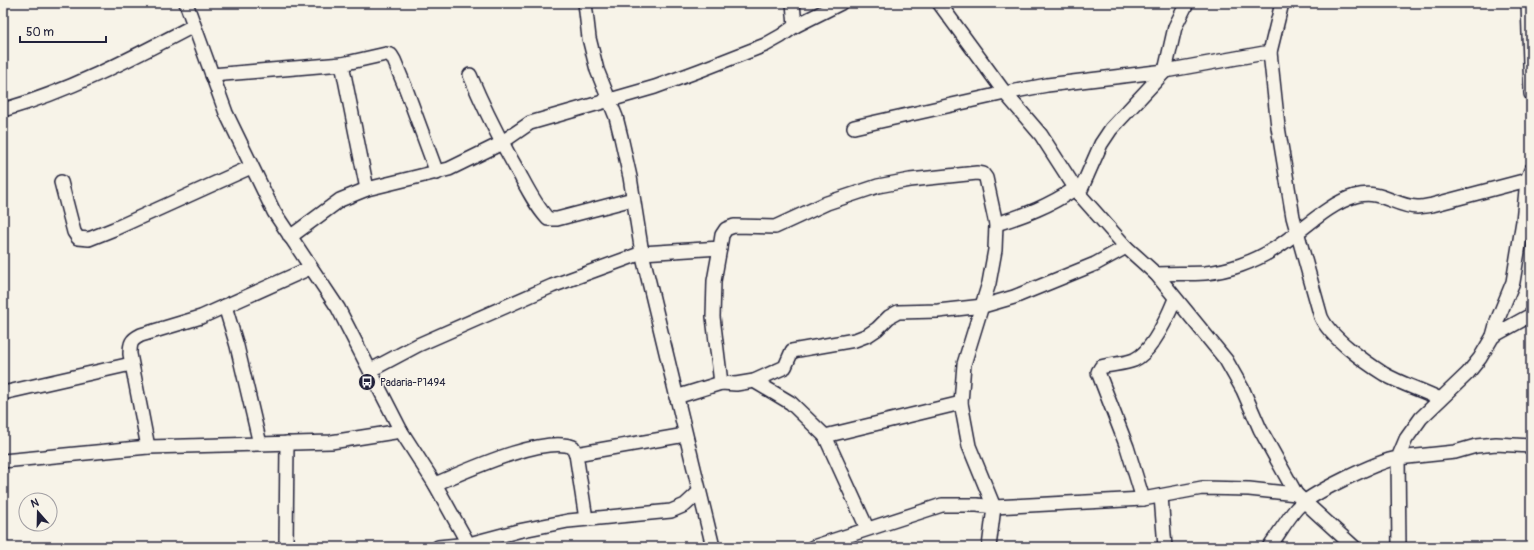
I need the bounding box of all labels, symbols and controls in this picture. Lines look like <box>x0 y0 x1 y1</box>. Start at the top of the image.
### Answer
scale bar <box>20 18 106 44</box>
text: 50 m <box>26 25 54 40</box>
bus stop icon: Padaria-P1494 <box>357 372 377 392</box>
place label: Padaria-P1494 <box>380 376 446 389</box>
north arrow <box>18 492 58 532</box>
text: N <box>29 496 41 510</box>

